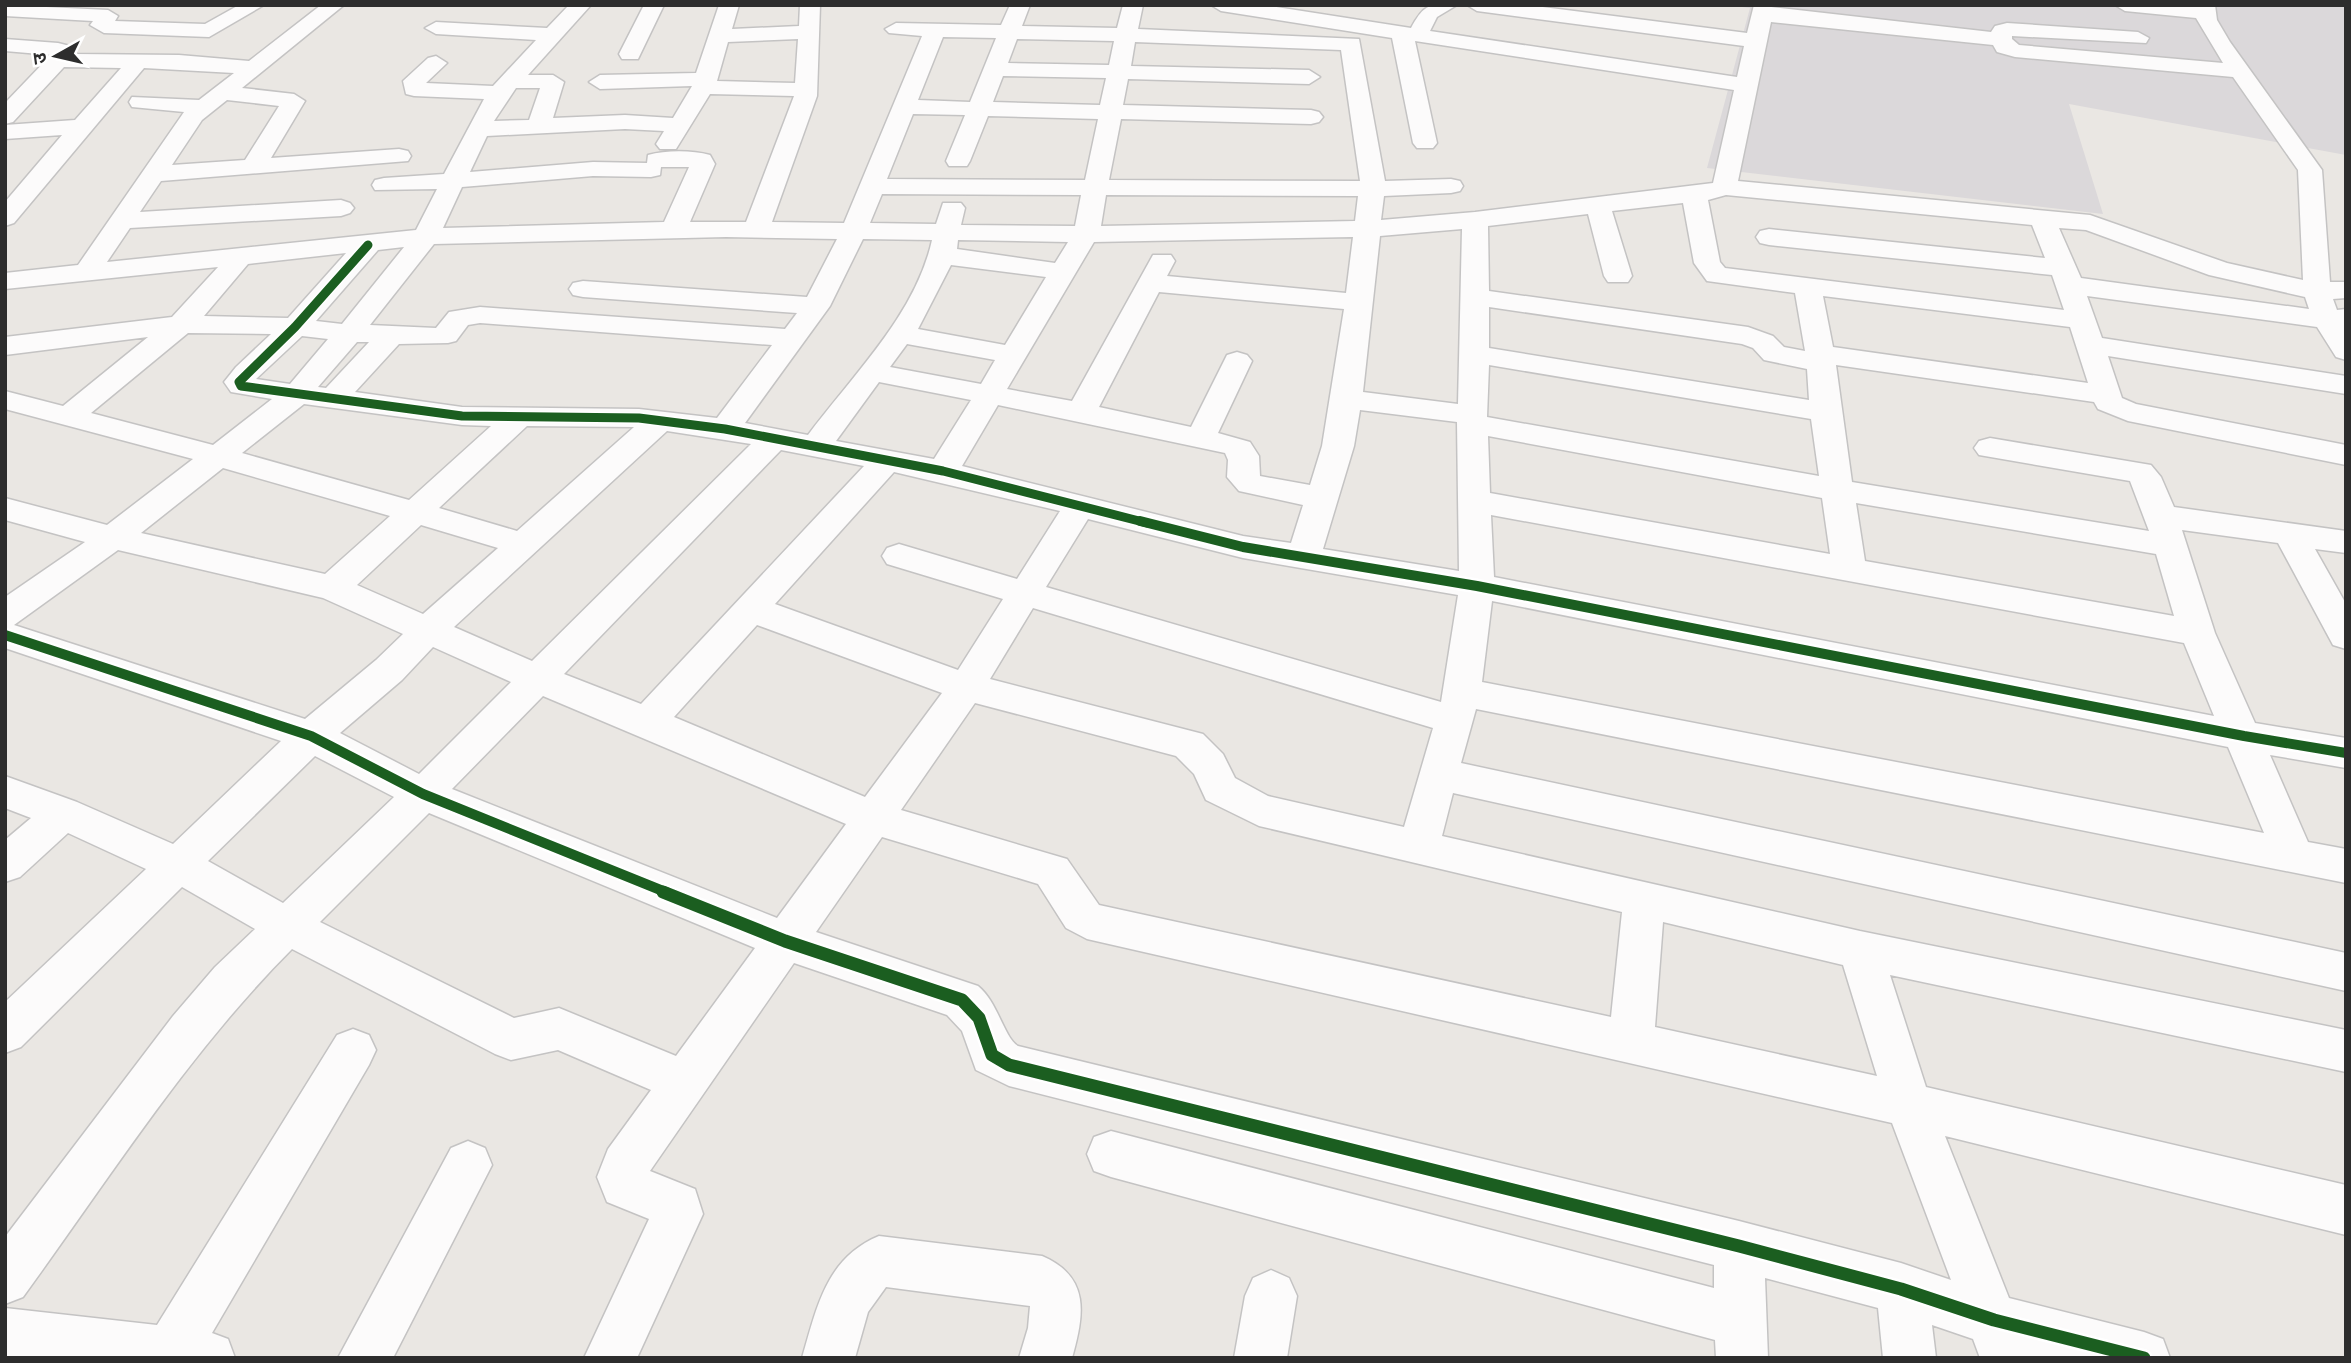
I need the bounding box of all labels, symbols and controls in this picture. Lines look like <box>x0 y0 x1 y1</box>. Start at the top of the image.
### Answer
north arrow <box>21 21 91 91</box>
text: उ <box>28 50 53 65</box>

